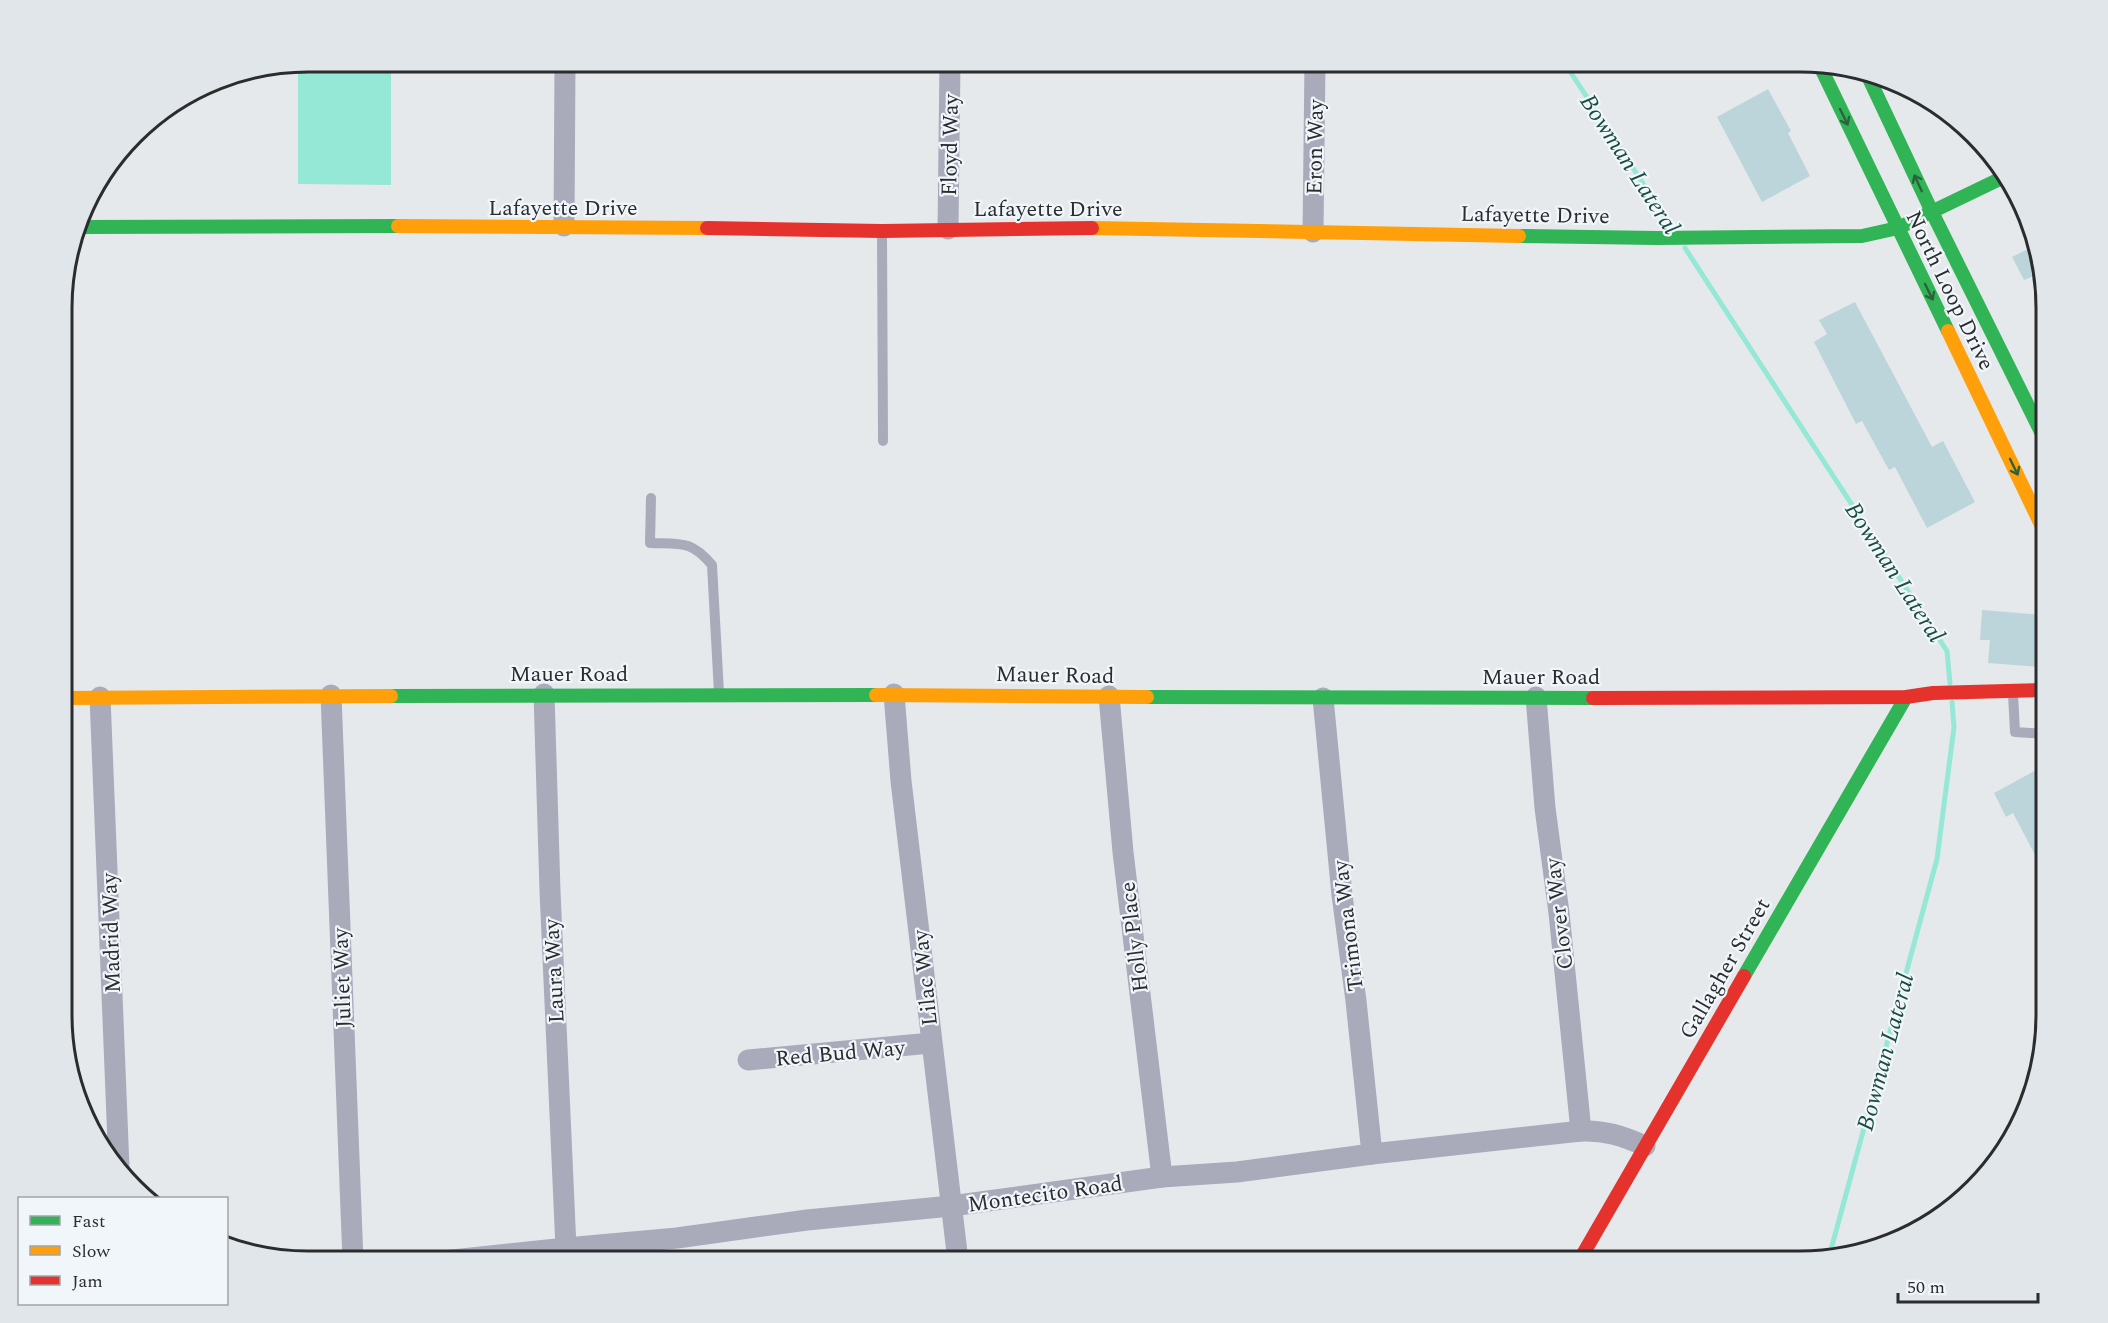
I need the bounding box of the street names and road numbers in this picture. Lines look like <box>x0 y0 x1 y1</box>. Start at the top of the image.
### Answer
street label: Floyd Way <box>933 92 968 196</box>
street label: Eron Way <box>1298 98 1333 195</box>
street label: Lafayette Drive <box>488 192 638 225</box>
street label: Lafayette Drive <box>973 193 1123 226</box>
street label: Lafayette Drive <box>1460 198 1610 233</box>
street label: North Loop Drive <box>1897 205 2003 376</box>
street label: Mauer Road <box>510 658 628 691</box>
street label: Mauer Road <box>995 658 1115 693</box>
street label: Mauer Road <box>1482 661 1600 694</box>
street label: Clover Way <box>1536 855 1583 971</box>
street label: Trimona Way <box>1324 857 1373 993</box>
street label: Madrid Way <box>93 871 130 993</box>
street label: Holly Place <box>1111 880 1158 994</box>
street label: Gallagher Street <box>1671 892 1779 1046</box>
street label: Laura Way <box>535 916 574 1024</box>
street label: Juliet Way <box>324 926 361 1029</box>
street label: Lilac Way <box>904 927 947 1028</box>
street label: Red Bud Way <box>774 1031 908 1076</box>
street label: Montecito Road <box>965 1167 1125 1222</box>

